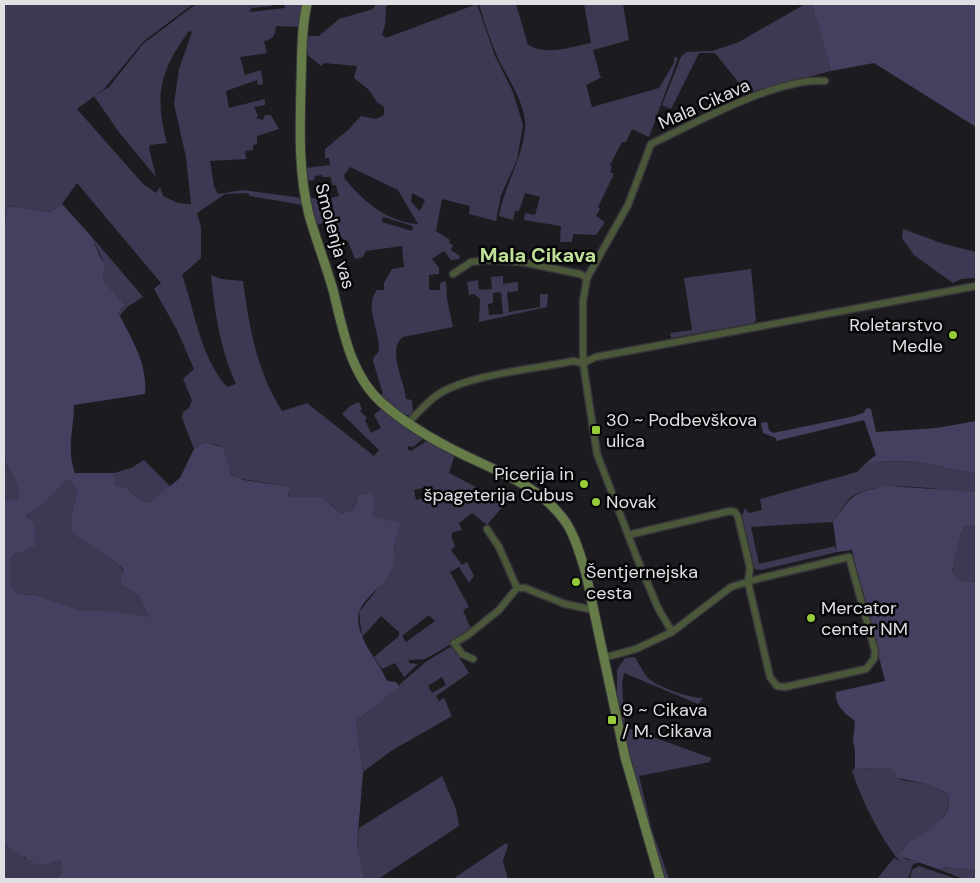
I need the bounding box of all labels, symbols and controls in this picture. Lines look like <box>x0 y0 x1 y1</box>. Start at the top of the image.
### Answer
street label: Mala Cikava <box>654 73 754 135</box>
street label: Smolenja vas <box>309 180 361 292</box>
district label: Mala Cikava <box>480 242 596 268</box>
place label: Roletarstvo Medle <box>849 313 943 358</box>
marker: Roletarstvo Medle <box>947 329 959 341</box>
place label: 30 ~ Podbevškova ulica <box>606 408 757 453</box>
marker: 30 ~ Podbevškova ulica <box>590 424 602 436</box>
place label: Picerija in špageterija Cubus <box>424 462 574 507</box>
marker: Picerija in špageterija Cubus <box>578 478 590 490</box>
place label: Novak <box>606 490 657 514</box>
marker: Novak <box>590 496 602 508</box>
place label: Šentjernejska cesta <box>586 560 698 605</box>
marker: Šentjernejska cesta <box>570 576 582 588</box>
place label: Mercator center NM <box>821 596 908 641</box>
marker: Mercator center NM <box>805 612 817 624</box>
place label: 9 ~ Cikava / M. Cikava <box>622 698 712 743</box>
marker: 9 ~ Cikava / M. Cikava <box>606 714 618 726</box>

